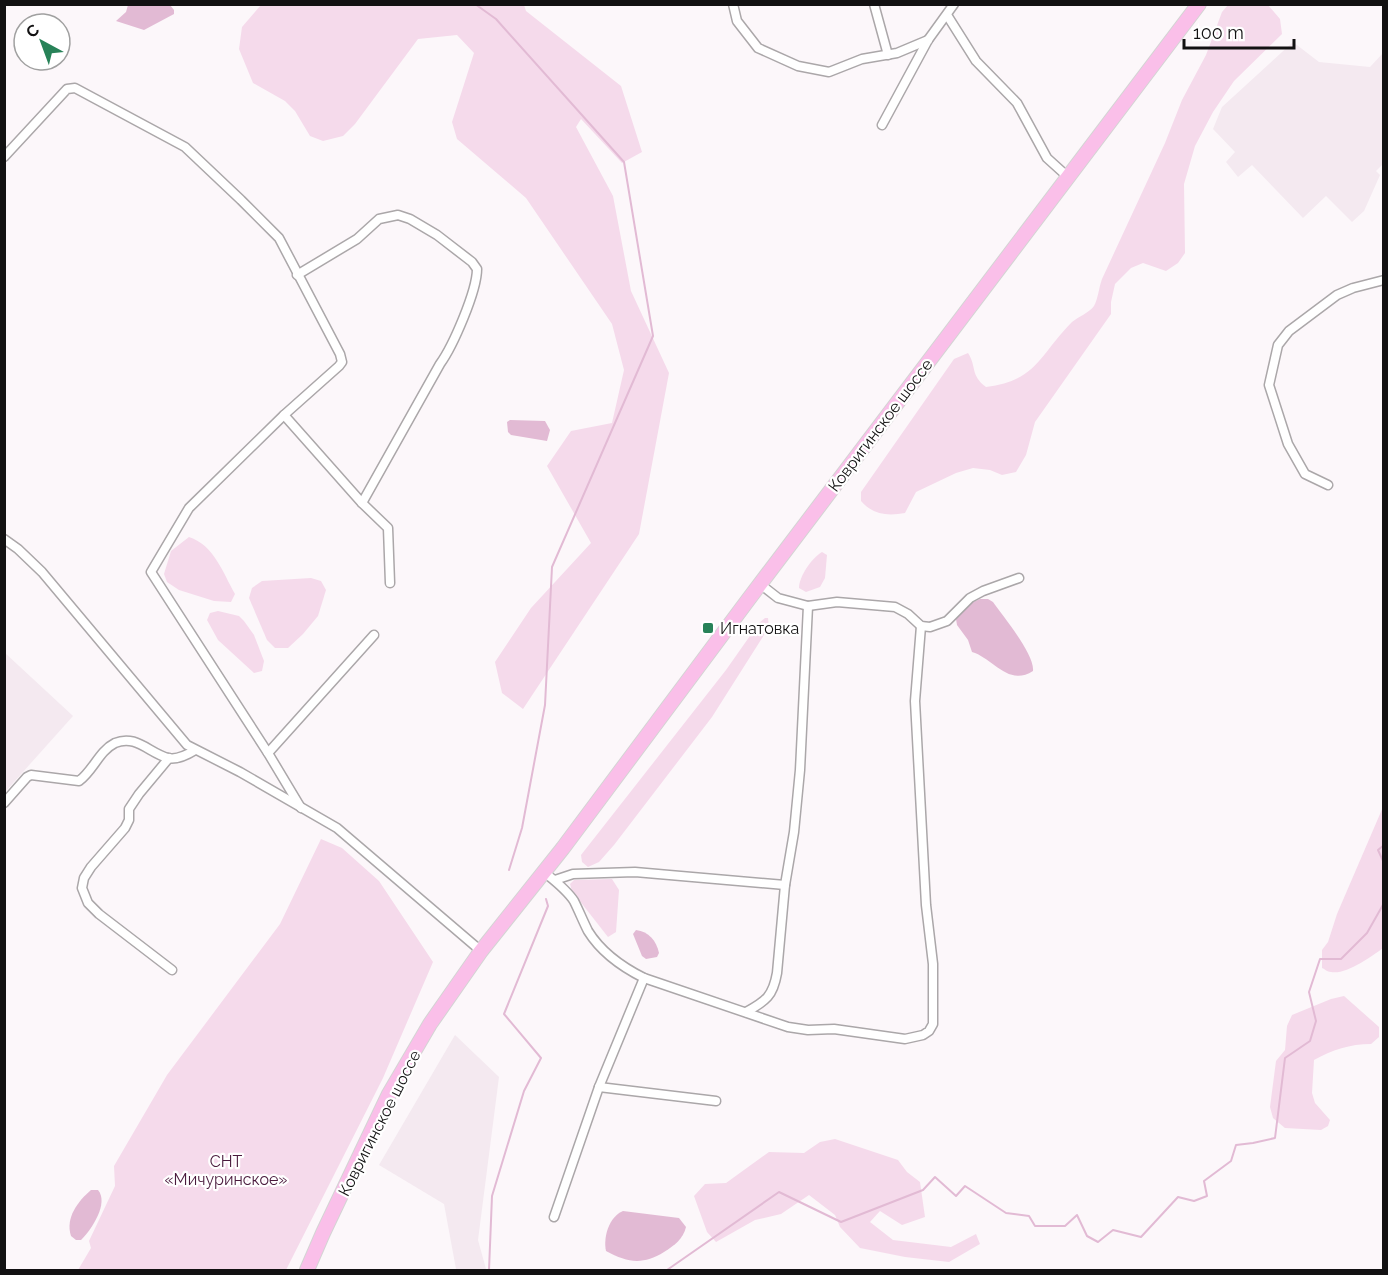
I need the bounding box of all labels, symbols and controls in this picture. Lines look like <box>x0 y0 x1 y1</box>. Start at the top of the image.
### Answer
north arrow <box>12 12 72 72</box>
scale bar <box>1184 12 1294 50</box>
text: С <box>22 20 43 42</box>
text: 100 m <box>1193 22 1244 43</box>
street label: Ковригинское шоссе <box>824 355 936 495</box>
place label: Игнатовка <box>720 619 799 638</box>
marker: Игнатовка <box>701 621 715 635</box>
street label: Ковригинское шоссе <box>334 1047 424 1199</box>
park label: СНТ «Мичуринское» <box>164 1152 288 1189</box>

